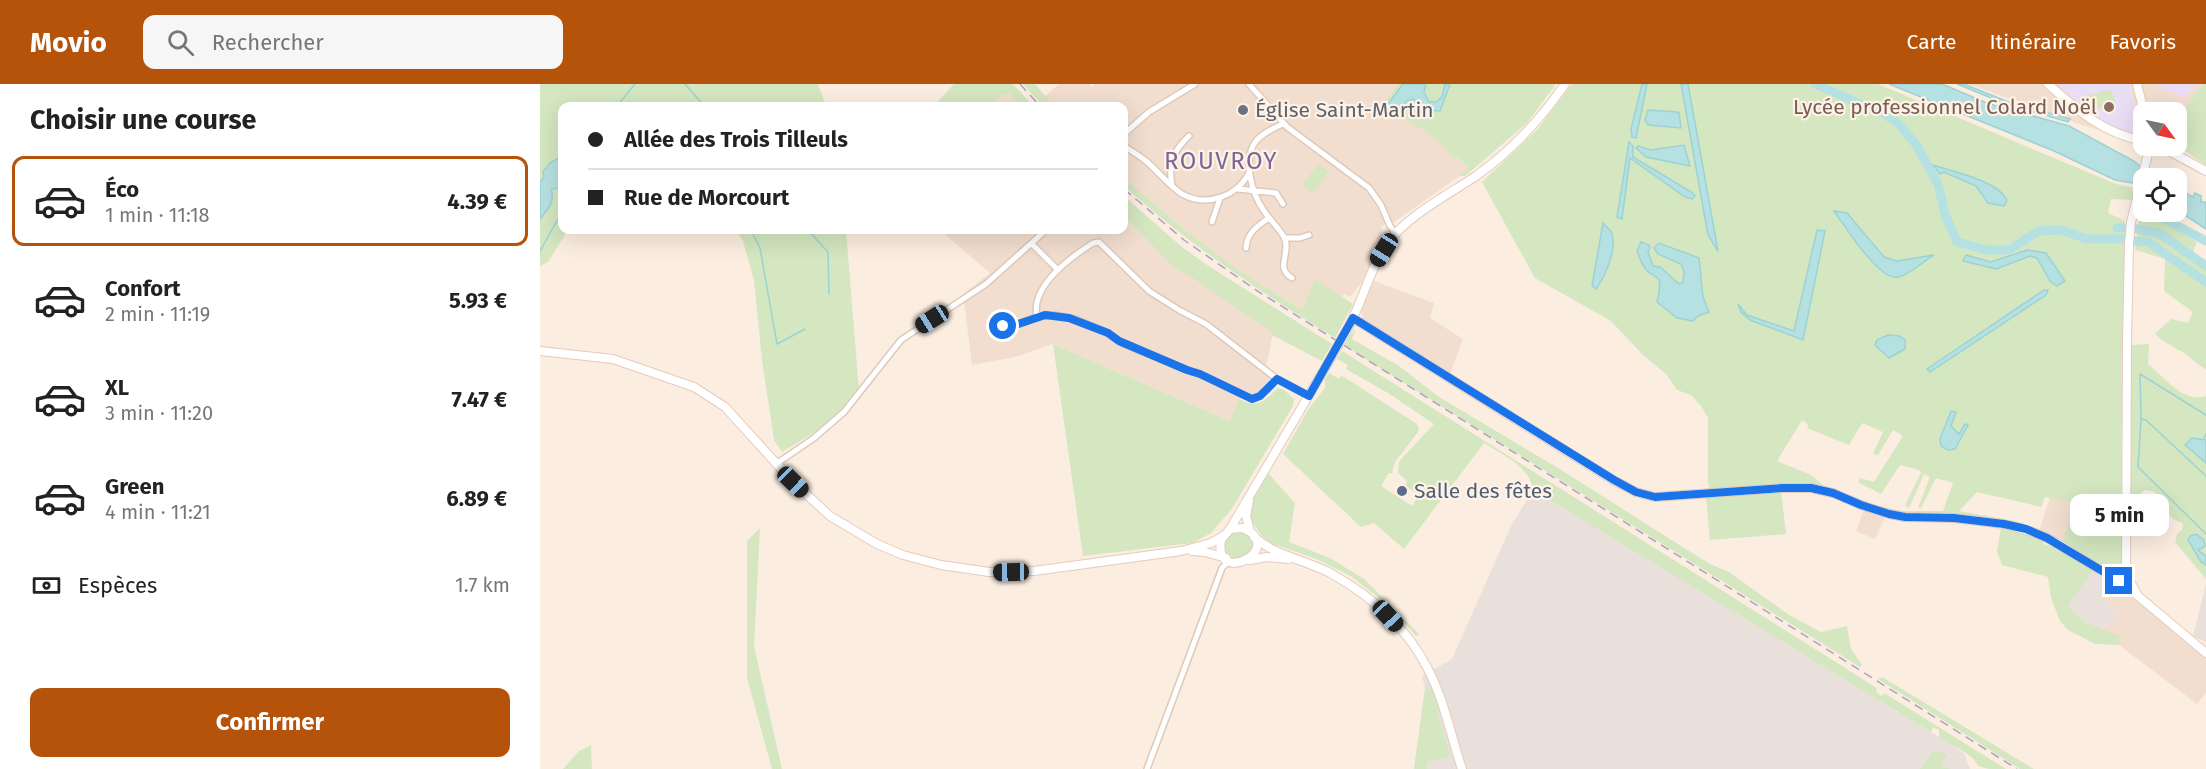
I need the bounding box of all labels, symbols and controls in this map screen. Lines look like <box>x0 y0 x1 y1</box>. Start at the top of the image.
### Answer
search box <box>143 15 563 69</box>
text: Movio <box>30 26 107 59</box>
icon: search <box>164 26 197 59</box>
text: Rechercher <box>212 29 324 56</box>
text: Carte <box>1907 29 1956 55</box>
text: Itinéraire <box>1989 29 2076 55</box>
text: Favoris <box>2109 29 2176 55</box>
place label: Lycée professionnel Colard Noël <box>1793 94 2097 120</box>
place label: Église Saint-Martin <box>1255 97 1434 123</box>
marker: Lycée professionnel Colard Noël <box>2102 100 2116 114</box>
north arrow <box>2133 102 2187 156</box>
map controls <box>2133 102 2187 222</box>
marker: Église Saint-Martin <box>1236 103 1250 117</box>
text: Choisir une course <box>30 104 256 136</box>
text: Allée des Trois Tilleuls <box>624 126 848 153</box>
district label: ROUVROY <box>1164 147 1278 175</box>
button: locate <box>2133 168 2187 222</box>
icon: car <box>33 174 87 228</box>
text: Éco <box>105 176 139 203</box>
text: Rue de Morcourt <box>624 184 789 211</box>
text: 4.39 € <box>447 188 507 215</box>
text: 1 min · 11:18 <box>105 203 210 227</box>
car <box>1367 230 1401 270</box>
icon: car <box>33 273 87 327</box>
text: Confort <box>105 275 181 302</box>
text: 5.93 € <box>449 287 507 314</box>
text: 2 min · 11:19 <box>105 302 210 326</box>
car <box>912 302 952 336</box>
route start <box>989 312 1016 339</box>
icon: car <box>33 372 87 426</box>
text: XL <box>105 374 129 401</box>
text: 7.47 € <box>452 386 507 413</box>
text: 3 min · 11:20 <box>105 401 213 425</box>
car <box>774 463 812 501</box>
icon: car <box>33 471 87 525</box>
text: Green <box>105 473 164 500</box>
place label: Salle des fêtes <box>1414 478 1552 504</box>
marker: Salle des fêtes <box>1395 484 1409 498</box>
text: 6.89 € <box>446 485 507 512</box>
callout: 5 min <box>2070 494 2168 536</box>
text: 4 min · 11:21 <box>105 500 211 524</box>
text: 5 min <box>2095 503 2144 527</box>
car <box>993 563 1029 581</box>
route end <box>2105 567 2132 594</box>
icon: cash <box>30 569 63 602</box>
text: Espèces <box>78 572 157 599</box>
text: 1.7 km <box>455 573 510 597</box>
car <box>1369 597 1407 635</box>
button: Confirmer <box>30 688 510 757</box>

